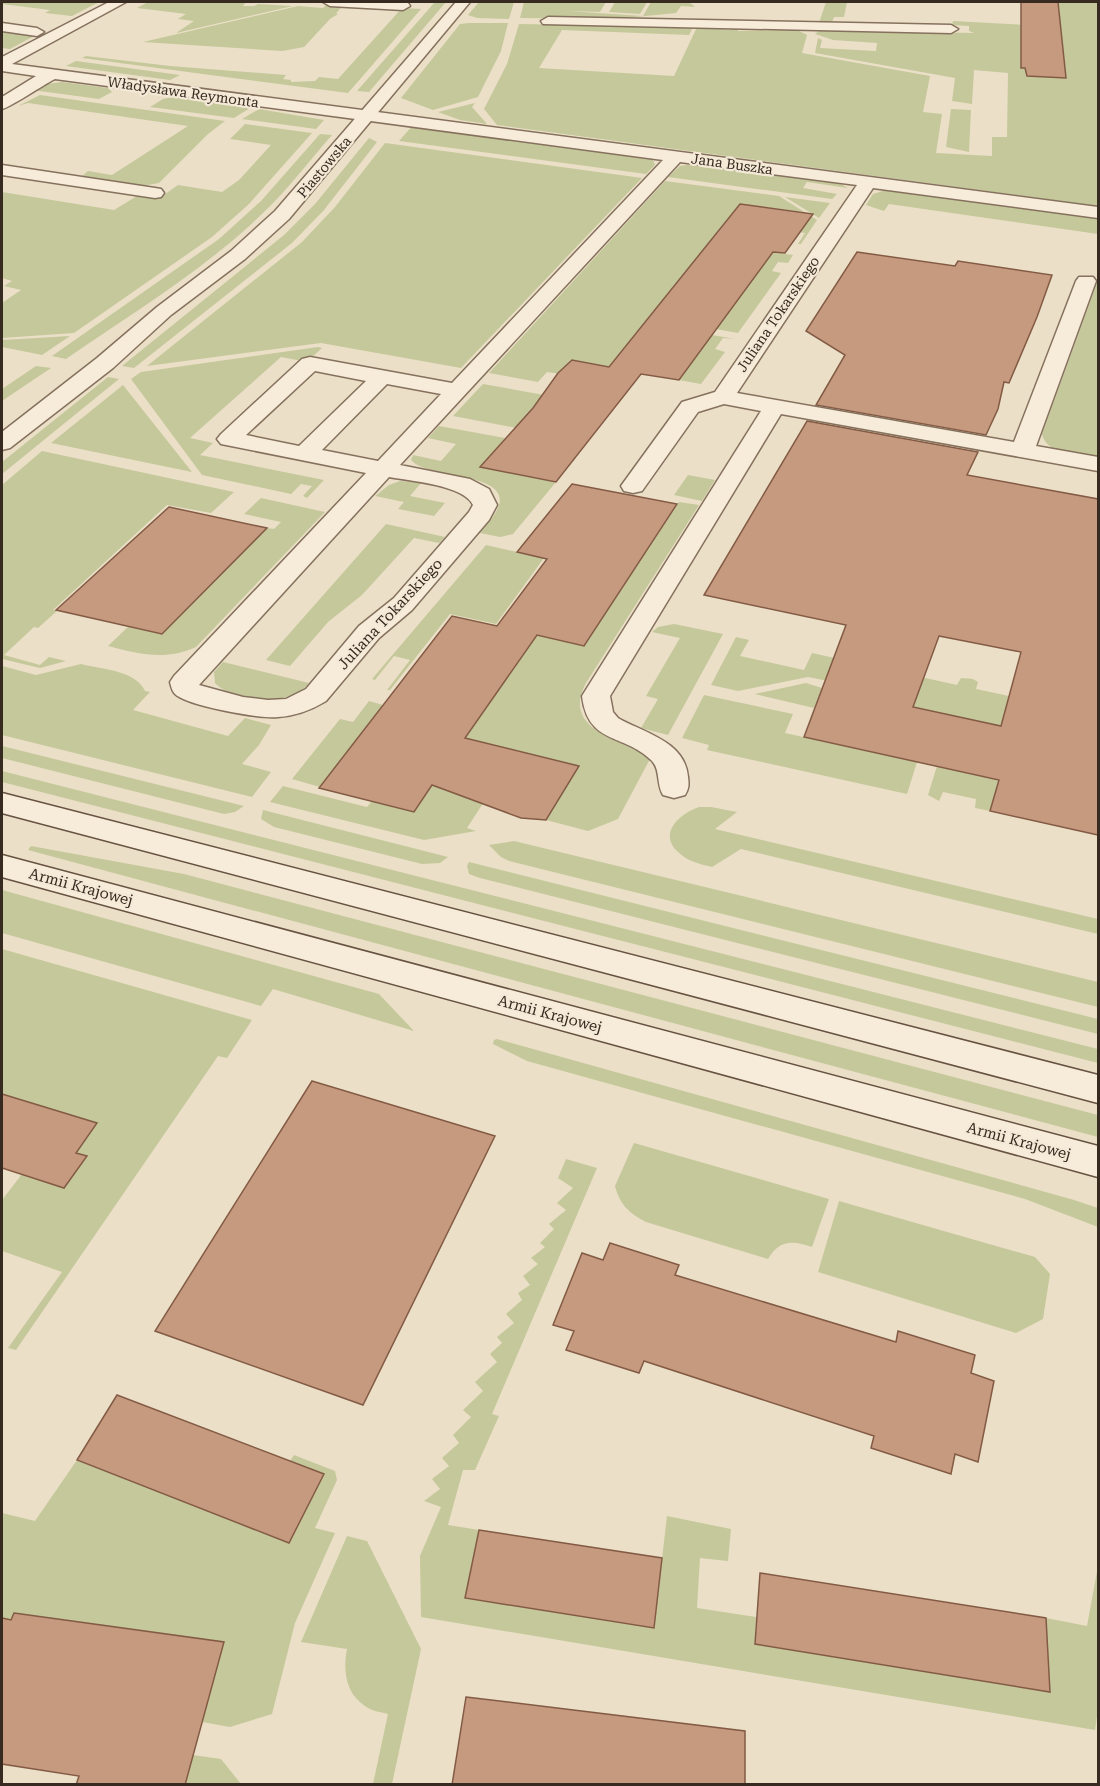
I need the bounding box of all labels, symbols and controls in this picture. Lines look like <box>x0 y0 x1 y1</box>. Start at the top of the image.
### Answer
street label: Władysława Reymonta <box>106 73 260 111</box>
street label: Piastowska <box>294 133 355 201</box>
street label: Jana Buszka <box>690 150 774 178</box>
street label: Juliana Tokarskiego <box>733 253 823 375</box>
street label: Juliana Tokarskiego <box>334 555 446 673</box>
street label: Armii Krajowej <box>27 864 135 910</box>
street label: Armii Krajowej <box>496 991 604 1037</box>
street label: Armii Krajowej <box>965 1118 1073 1164</box>

